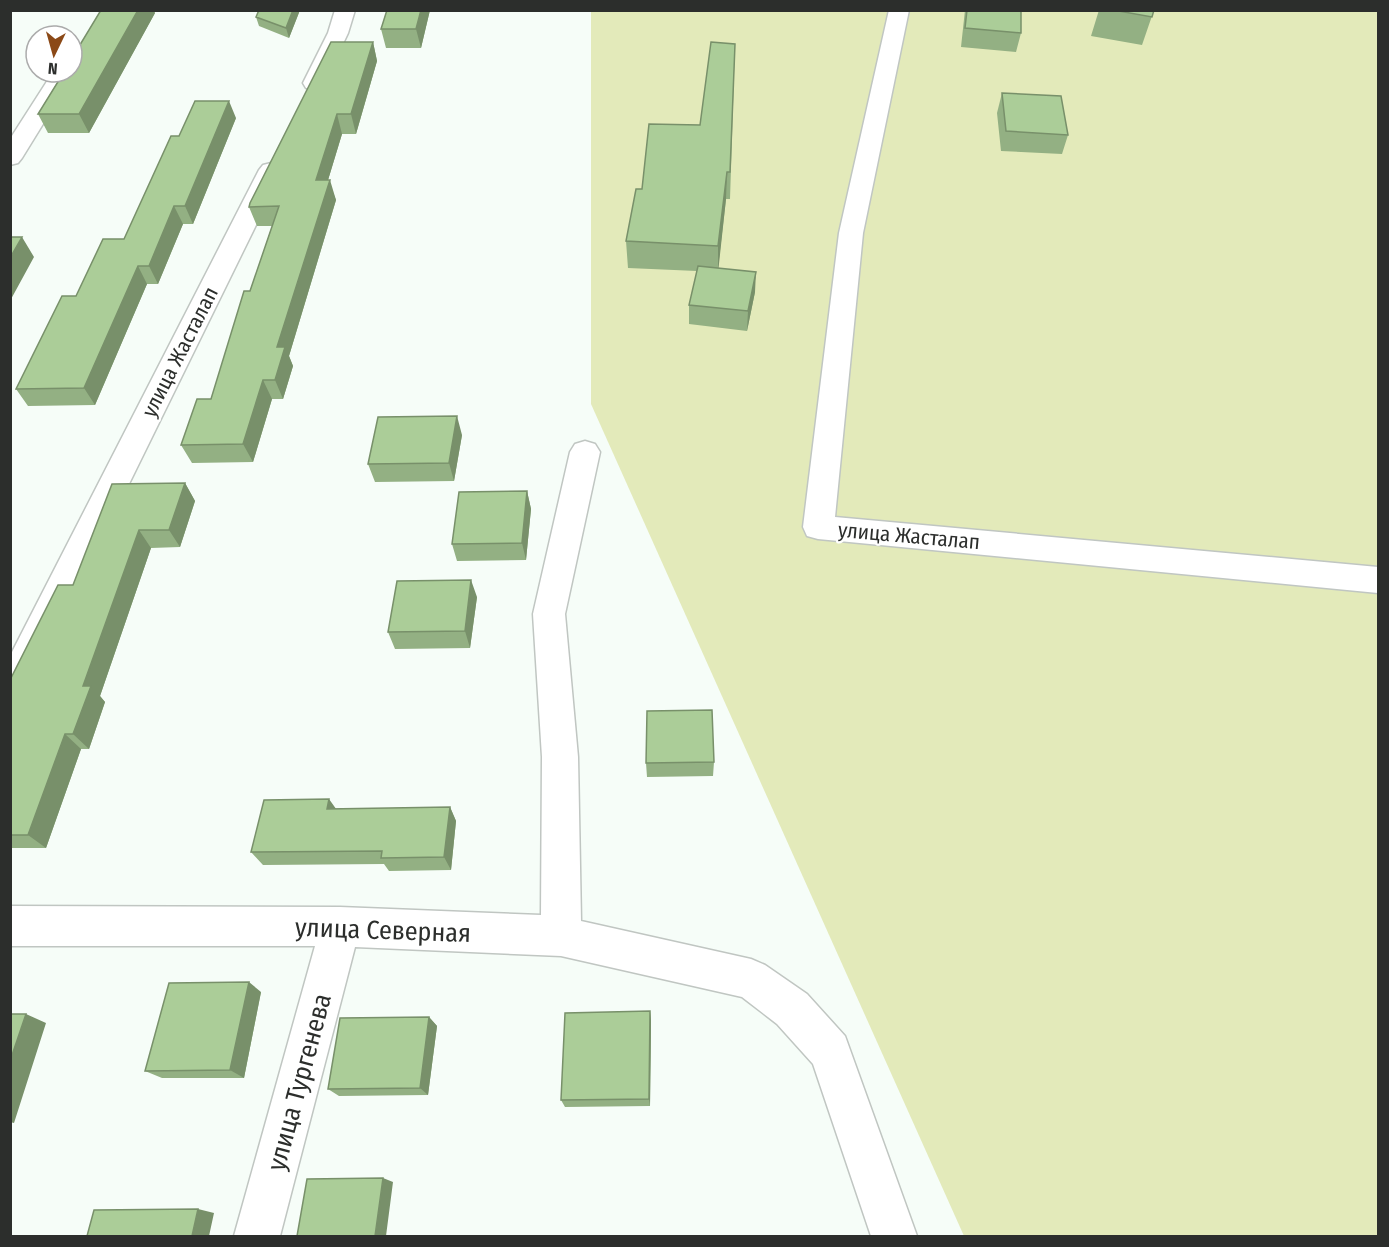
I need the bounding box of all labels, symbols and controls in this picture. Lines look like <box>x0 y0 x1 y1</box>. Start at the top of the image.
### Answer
north arrow <box>24 24 84 84</box>
text: N <box>47 59 58 78</box>
street label: улица Жасталап <box>136 283 224 421</box>
street label: улица Жасталап <box>837 517 981 555</box>
street label: улица Северная <box>295 912 471 949</box>
street label: улица Тургенева <box>261 990 338 1174</box>

